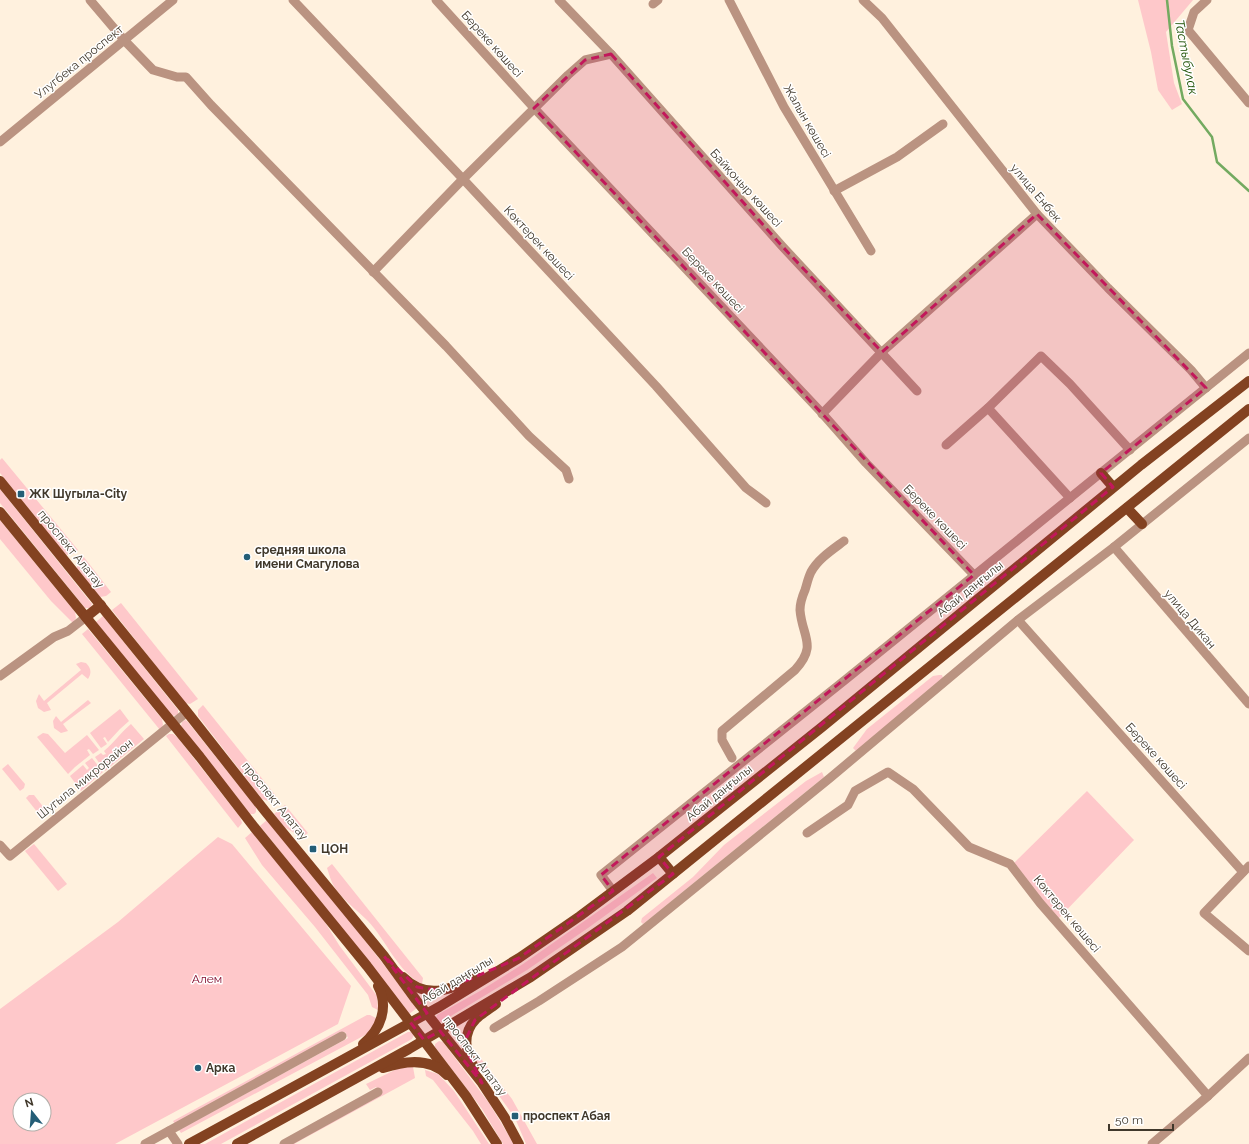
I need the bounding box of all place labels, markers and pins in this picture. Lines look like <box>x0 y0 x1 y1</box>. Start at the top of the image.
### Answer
place label: ЖК Шугыла-City <box>29 487 128 501</box>
marker: ЖК Шугыла-City <box>16 489 26 499</box>
place label: средняя школа имени Смагулова <box>255 543 360 571</box>
marker: средняя школа имени Смагулова <box>242 552 252 562</box>
place label: ЦОН <box>321 842 348 856</box>
marker: ЦОН <box>308 844 318 854</box>
place label: Арка <box>206 1061 235 1075</box>
marker: Арка <box>193 1063 203 1073</box>
place label: проспект Абая <box>523 1109 610 1123</box>
marker: проспект Абая <box>510 1111 520 1121</box>

